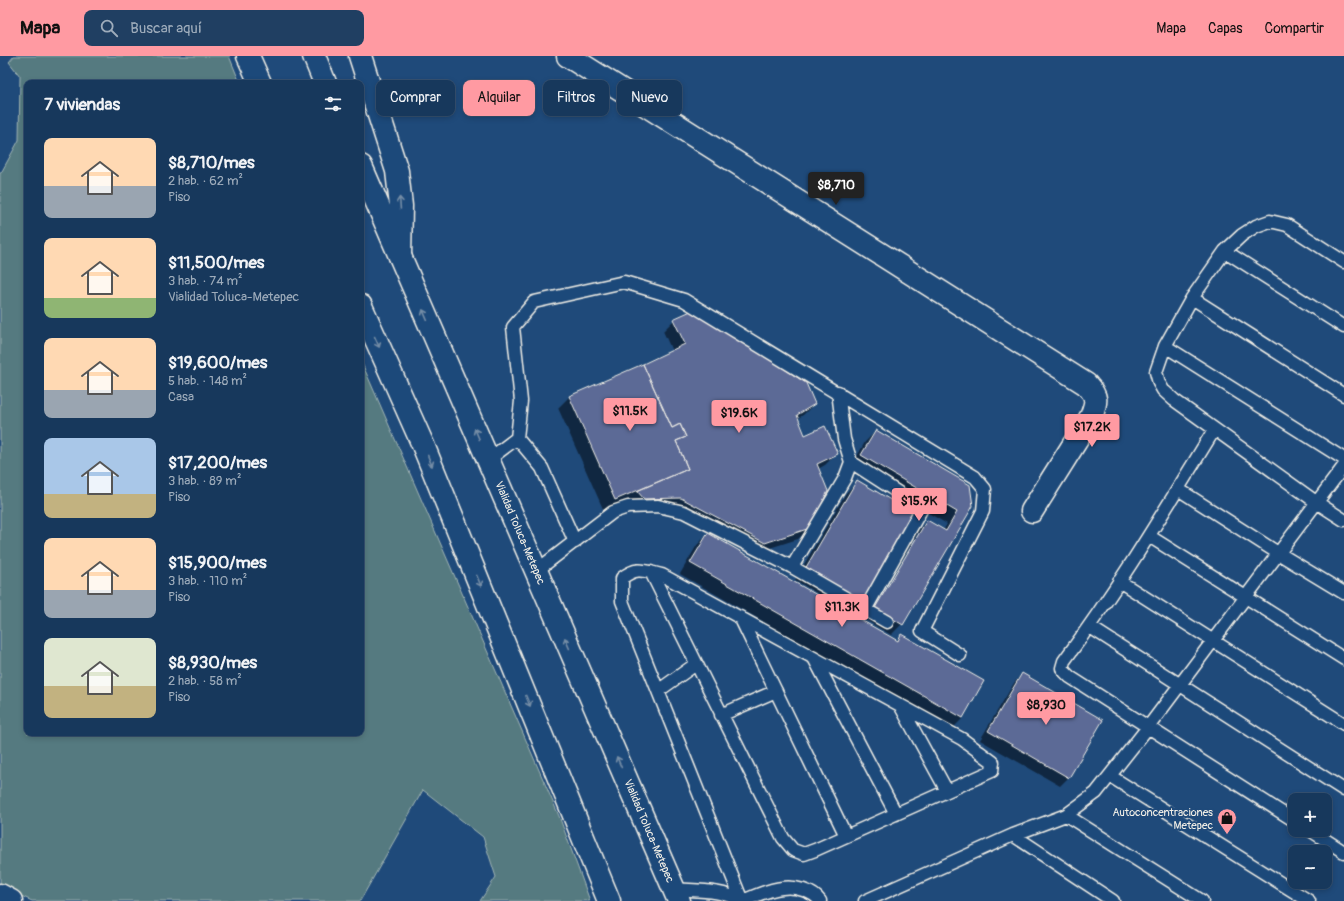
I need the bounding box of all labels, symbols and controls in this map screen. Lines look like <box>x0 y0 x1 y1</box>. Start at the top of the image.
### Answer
search box <box>84 10 364 46</box>
text: Mapa <box>20 16 60 40</box>
icon: search <box>98 17 120 39</box>
text: Buscar aquí <box>130 19 202 38</box>
text: Mapa <box>1156 20 1186 37</box>
text: Capas <box>1208 20 1243 37</box>
text: Compartir <box>1265 20 1324 37</box>
chip: Comprar <box>376 80 455 116</box>
chip: Alquilar <box>463 80 535 116</box>
chip: Filtros <box>543 80 609 116</box>
chip: Nuevo <box>617 80 682 116</box>
icon: filters <box>322 93 344 115</box>
text: 7 viviendas <box>44 94 120 115</box>
text: $8,710/mes <box>168 152 255 173</box>
icon: home <box>76 154 124 202</box>
pin: $8,710 <box>803 172 869 206</box>
text: 2 hab. · 62 m² <box>168 173 243 189</box>
text: $8,710 <box>817 177 855 193</box>
text: Piso <box>168 189 190 205</box>
one-way arrow <box>397 197 404 210</box>
text: $11,500/mes <box>168 252 264 273</box>
icon: home <box>76 254 124 302</box>
text: 3 hab. · 74 m² <box>168 273 243 289</box>
text: Vialidad Toluca-Metepec <box>168 289 299 305</box>
one-way arrow <box>421 309 429 321</box>
one-way arrow <box>374 336 381 348</box>
text: $19,600/mes <box>168 352 267 373</box>
icon: home <box>76 354 124 402</box>
text: 5 hab. · 148 m² <box>168 373 247 389</box>
text: Casa <box>168 389 194 405</box>
pin: $11.5K <box>597 398 663 432</box>
pin: $19.6K <box>706 400 772 434</box>
text: $11.5K <box>613 403 647 419</box>
text: $19.6K <box>720 405 758 421</box>
pin: $17.2K <box>1059 414 1125 448</box>
text: $17.2K <box>1074 419 1110 435</box>
one-way arrow <box>473 428 480 440</box>
text: $17,200/mes <box>168 452 267 473</box>
icon: home <box>76 454 124 502</box>
one-way arrow <box>427 454 434 466</box>
text: 3 hab. · 89 m² <box>168 473 241 489</box>
street label: Vialidad Toluca-Metepec <box>492 479 548 587</box>
pin: $15.9K <box>886 488 952 522</box>
text: Piso <box>168 489 190 505</box>
text: $15.9K <box>901 493 937 509</box>
text: $15,900/mes <box>168 552 267 573</box>
icon: home <box>76 554 124 602</box>
text: 3 hab. · 110 m² <box>168 573 247 589</box>
one-way arrow <box>476 575 483 587</box>
text: Piso <box>168 589 190 605</box>
pin: $11.3K <box>809 594 875 628</box>
text: $11.3K <box>824 599 860 615</box>
one-way arrow <box>563 638 571 650</box>
text: $8,930/mes <box>168 652 257 673</box>
icon: home <box>76 654 124 702</box>
text: 2 hab. · 58 m² <box>168 673 242 689</box>
text: Piso <box>168 689 190 705</box>
pin: $8,930 <box>1013 692 1079 726</box>
one-way arrow <box>525 695 533 707</box>
text: $8,930 <box>1026 697 1066 713</box>
one-way arrow <box>615 757 622 769</box>
street label: Vialidad Toluca-Metepec <box>621 777 677 885</box>
map controls <box>1288 793 1332 889</box>
button: + <box>1288 793 1332 837</box>
place label: Autoconcentraciones Metepec <box>1113 806 1213 832</box>
shop icon: Autoconcentraciones Metepec <box>1216 807 1238 835</box>
button: − <box>1288 845 1332 889</box>

